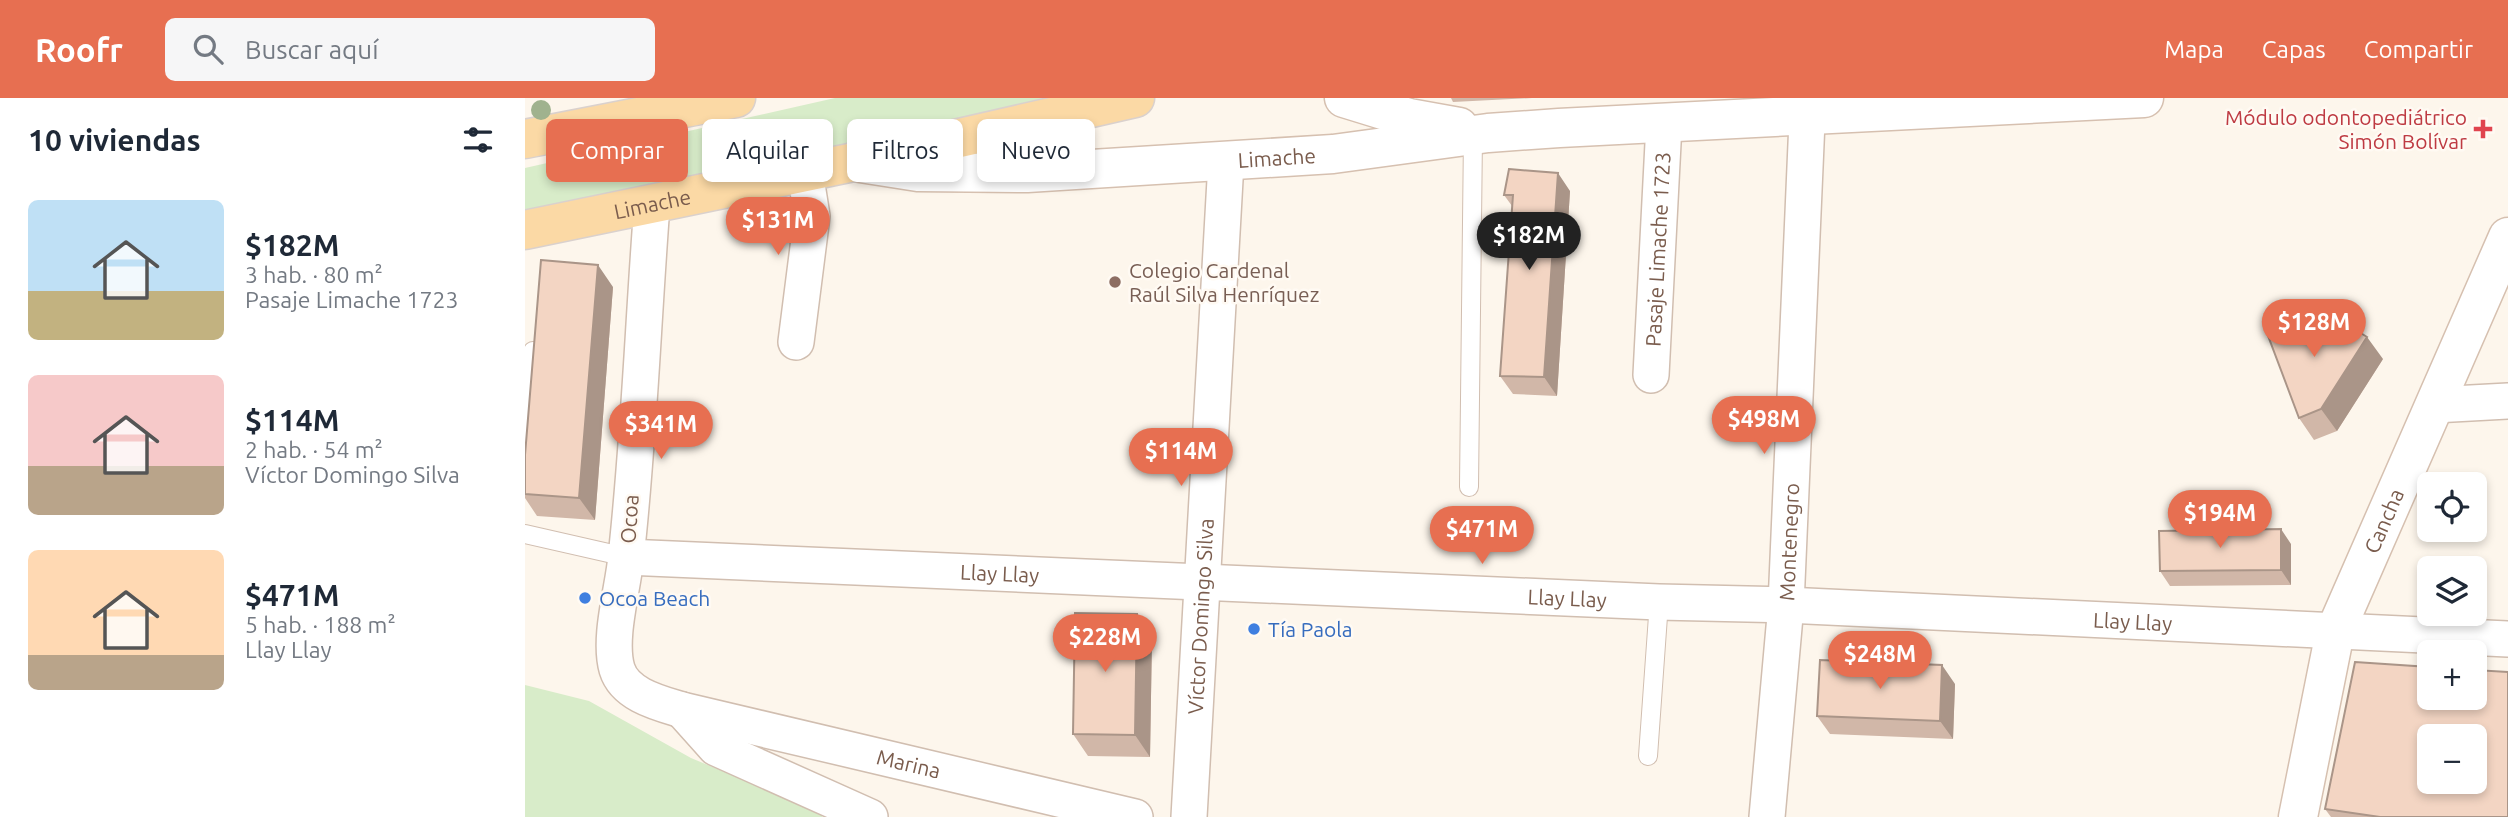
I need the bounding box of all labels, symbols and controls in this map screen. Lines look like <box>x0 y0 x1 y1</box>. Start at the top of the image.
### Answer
search box <box>165 18 655 81</box>
icon: search <box>189 30 227 68</box>
text: Roofr <box>35 31 123 68</box>
text: Buscar aquí <box>245 35 378 64</box>
text: Mapa <box>2164 36 2224 63</box>
text: Capas <box>2262 36 2326 63</box>
text: Compartir <box>2364 36 2473 63</box>
place label: Módulo odontopediátrico Simón Bolívar <box>2225 105 2467 153</box>
chip: Comprar <box>546 119 688 182</box>
chip: Alquilar <box>702 119 833 182</box>
chip: Filtros <box>847 119 963 182</box>
chip: Nuevo <box>977 119 1095 182</box>
marker: Módulo odontopediátrico Simón Bolívar <box>2473 119 2493 139</box>
icon: filters <box>459 121 497 159</box>
text: 10 viviendas <box>28 123 201 157</box>
street label: Limache <box>1237 143 1316 172</box>
street label: Pasaje Limache 1723 <box>1640 151 1675 347</box>
street label: Limache <box>612 184 693 223</box>
pin: $131M <box>729 198 827 257</box>
text: $131M <box>742 207 814 232</box>
pin: $182M <box>1480 212 1578 272</box>
text: $182M <box>1493 222 1565 247</box>
icon: home <box>84 228 168 312</box>
text: $182M <box>245 228 339 262</box>
place label: Colegio Cardenal Raúl Silva Henríquez <box>1129 258 1319 306</box>
text: 3 hab. · 80 m² <box>245 262 383 287</box>
marker: Colegio Cardenal Raúl Silva Henríquez <box>1107 274 1123 290</box>
text: Pasaje Limache 1723 <box>245 287 458 312</box>
pin: $128M <box>2265 300 2363 359</box>
text: $128M <box>2278 309 2350 334</box>
pin: $498M <box>1715 396 1813 456</box>
pin: $341M <box>612 402 710 461</box>
icon: home <box>84 403 168 487</box>
text: $114M <box>245 403 339 437</box>
text: $498M <box>1728 406 1800 431</box>
text: $341M <box>625 411 697 436</box>
pin: $114M <box>1132 428 1230 488</box>
text: 2 hab. · 54 m² <box>245 437 383 462</box>
text: $114M <box>1145 438 1217 463</box>
text: Víctor Domingo Silva <box>245 462 460 487</box>
map controls <box>2417 472 2487 794</box>
button: locate <box>2417 472 2487 542</box>
street label: Montenegro <box>1774 482 1803 602</box>
street label: Cancha <box>2359 485 2408 557</box>
pin: $194M <box>2171 490 2269 550</box>
street label: Ocoa <box>615 494 643 544</box>
text: $194M <box>2184 500 2256 525</box>
pin: $471M <box>1433 506 1531 566</box>
text: $471M <box>1446 516 1518 541</box>
street label: Víctor Domingo Silva <box>1183 518 1218 715</box>
button: layers <box>2417 556 2487 626</box>
street label: Llay Llay <box>960 560 1040 587</box>
icon: home <box>84 578 168 662</box>
text: $471M <box>245 578 339 612</box>
street label: Llay Llay <box>1527 584 1607 612</box>
place label: Ocoa Beach <box>599 586 710 610</box>
marker: Ocoa Beach <box>577 590 593 606</box>
street label: Llay Llay <box>2093 607 2173 635</box>
text: 5 hab. · 188 m² <box>245 612 396 637</box>
pin: $228M <box>1056 614 1154 674</box>
place label: Tía Paola <box>1268 617 1353 641</box>
marker: Tía Paola <box>1246 621 1262 637</box>
text: $228M <box>1069 624 1141 649</box>
pin: $248M <box>1831 632 1929 691</box>
text: Llay Llay <box>245 637 332 662</box>
button: + <box>2417 640 2487 710</box>
text: $248M <box>1844 641 1916 666</box>
button: − <box>2417 724 2487 794</box>
street label: Marina <box>874 744 943 783</box>

